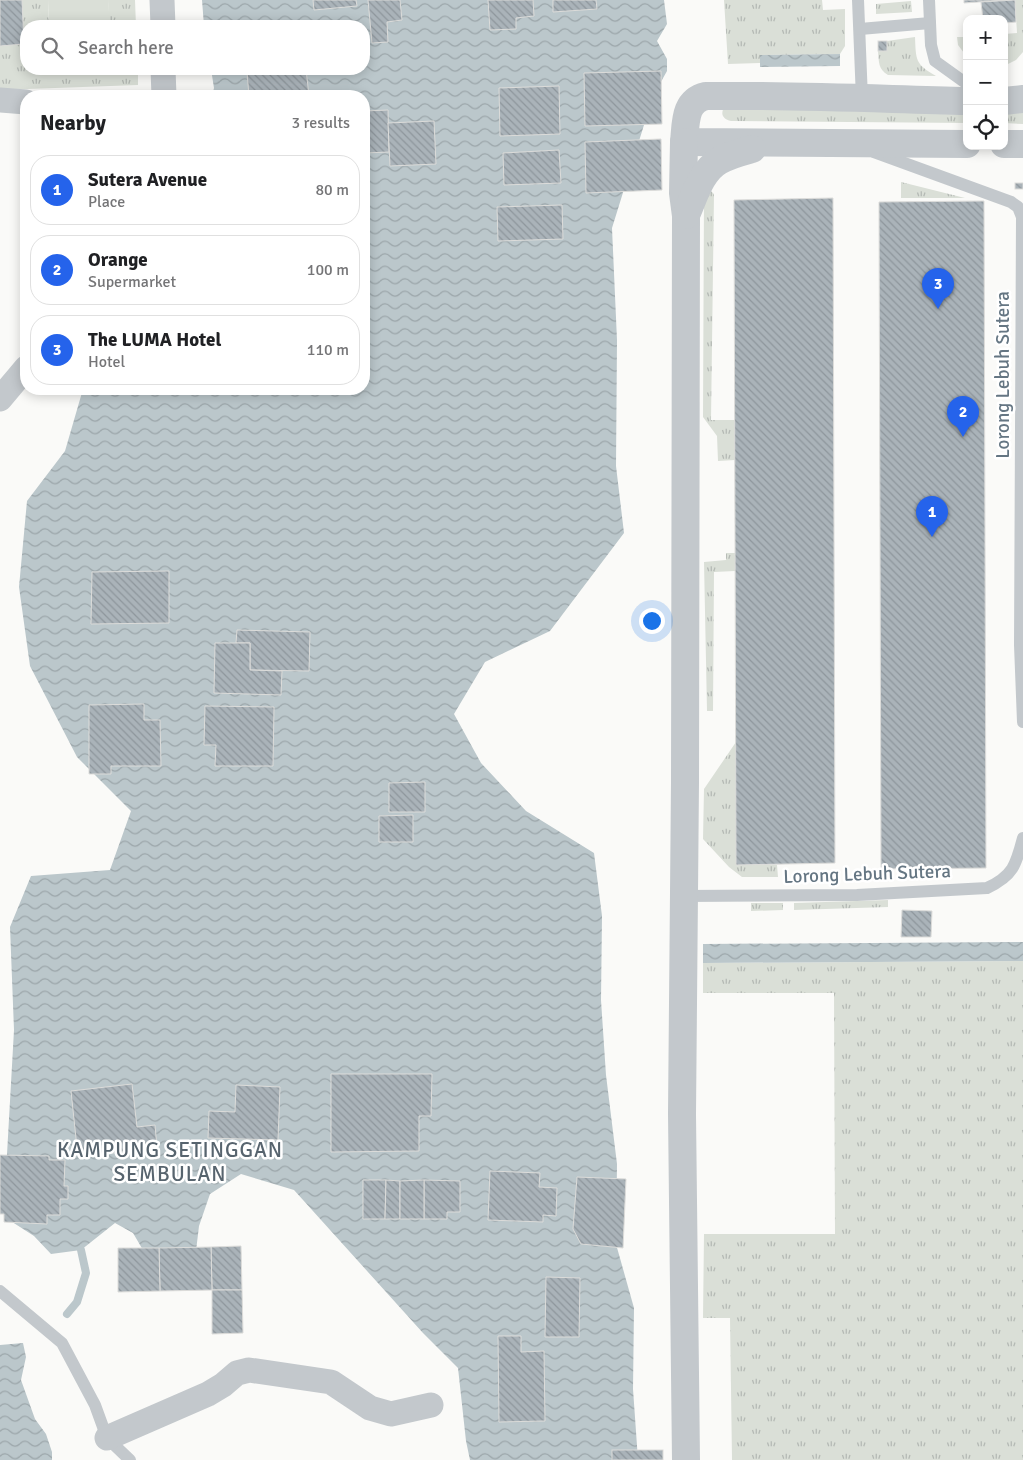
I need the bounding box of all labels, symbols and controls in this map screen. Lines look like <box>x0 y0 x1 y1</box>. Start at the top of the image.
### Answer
map controls <box>963 15 1008 150</box>
button: + <box>963 15 1008 60</box>
search box <box>20 20 370 75</box>
icon: search <box>38 34 66 62</box>
text: Search here <box>78 36 174 60</box>
button: − <box>963 60 1008 105</box>
button: locate <box>963 105 1008 150</box>
text: Nearby <box>40 110 106 136</box>
text: 3 results <box>291 113 350 133</box>
text: Sutera Avenue <box>88 168 207 192</box>
text: 1 <box>53 180 61 200</box>
text: 80 m <box>315 180 349 200</box>
text: Place <box>88 192 125 212</box>
text: Orange <box>88 248 148 272</box>
text: 2 <box>53 260 61 280</box>
text: 100 m <box>307 260 349 280</box>
pin: 3 <box>922 268 954 309</box>
text: Supermarket <box>88 272 176 292</box>
street label: Lorong Lebuh Sutera <box>991 291 1015 459</box>
text: The LUMA Hotel <box>88 328 221 352</box>
text: 3 <box>53 340 61 360</box>
text: 110 m <box>307 340 349 360</box>
text: Hotel <box>88 352 125 372</box>
pin: 2 <box>947 396 979 437</box>
pin: 1 <box>916 496 948 537</box>
your location <box>639 608 665 634</box>
street label: Lorong Lebuh Sutera <box>783 859 951 889</box>
district label: KAMPUNG SETINGGAN SEMBULAN <box>57 1137 283 1187</box>

